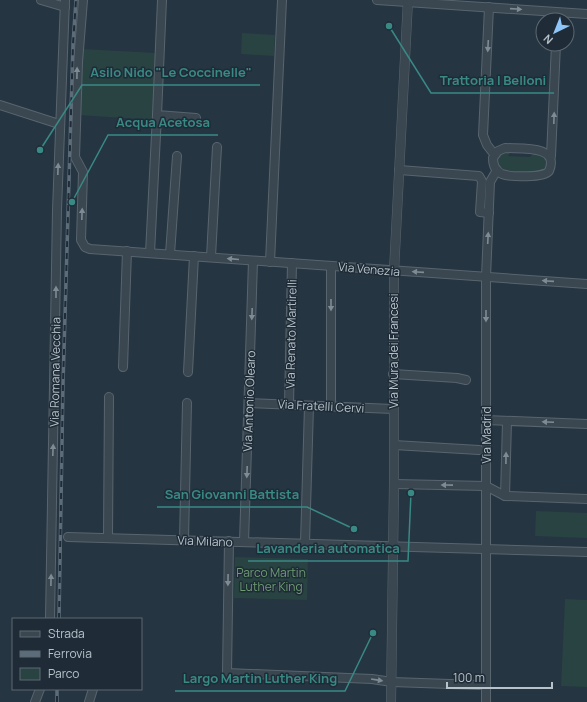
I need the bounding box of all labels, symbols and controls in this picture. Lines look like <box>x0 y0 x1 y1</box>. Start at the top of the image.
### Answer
one-way arrow <box>510 6 522 13</box>
north arrow <box>535 12 575 52</box>
text: N <box>540 31 556 48</box>
one-way arrow <box>484 40 491 52</box>
callout: Asilo Nido "Le Coccinelle" <box>82 60 260 85</box>
text: Asilo Nido "Le Coccinelle" <box>90 63 252 81</box>
one-way arrow <box>74 67 81 79</box>
callout: Trattoria I Belloni <box>431 68 554 93</box>
text: Trattoria I Belloni <box>440 71 546 89</box>
callout: Acqua Acetosa <box>108 110 218 135</box>
one-way arrow <box>550 112 557 124</box>
text: Acqua Acetosa <box>116 113 210 131</box>
one-way arrow <box>55 162 61 175</box>
one-way arrow <box>79 207 85 220</box>
one-way arrow <box>484 232 491 244</box>
one-way arrow <box>227 256 239 262</box>
street label: Via Venezia <box>337 258 401 280</box>
one-way arrow <box>412 269 424 276</box>
one-way arrow <box>542 278 554 285</box>
street label: Via Renato Martirelli <box>282 279 300 389</box>
one-way arrow <box>53 285 59 298</box>
street label: Via Mura dei Francesi <box>385 293 402 409</box>
one-way arrow <box>328 299 334 312</box>
one-way arrow <box>248 308 255 320</box>
one-way arrow <box>483 310 489 323</box>
street label: Via Romana Vecchia <box>46 317 64 427</box>
street label: Via Antonio Olearo <box>239 350 259 452</box>
street label: Via Fratelli Cervi <box>277 395 365 417</box>
street label: Via Madrid <box>478 407 495 463</box>
one-way arrow <box>541 419 554 425</box>
one-way arrow <box>50 443 56 456</box>
one-way arrow <box>503 451 509 464</box>
one-way arrow <box>244 466 250 479</box>
callout: San Giovanni Battista <box>157 482 307 507</box>
one-way arrow <box>440 482 453 488</box>
text: San Giovanni Battista <box>165 485 299 503</box>
street label: Via Milano <box>177 532 233 550</box>
callout: Lavanderia automatica <box>248 536 408 561</box>
text: Lavanderia automatica <box>256 539 400 557</box>
park label: Parco Martin Luther King <box>236 564 306 595</box>
one-way arrow <box>48 573 54 586</box>
one-way arrow <box>225 574 231 587</box>
legend <box>12 618 142 690</box>
text: Strada <box>48 625 85 642</box>
text: Ferrovia <box>48 645 92 662</box>
scale bar <box>447 664 552 690</box>
text: Parco <box>48 665 79 682</box>
callout: Largo Martin Luther King <box>175 666 345 691</box>
text: Largo Martin Luther King <box>183 669 337 687</box>
text: 100 m <box>453 669 485 686</box>
one-way arrow <box>370 677 383 683</box>

